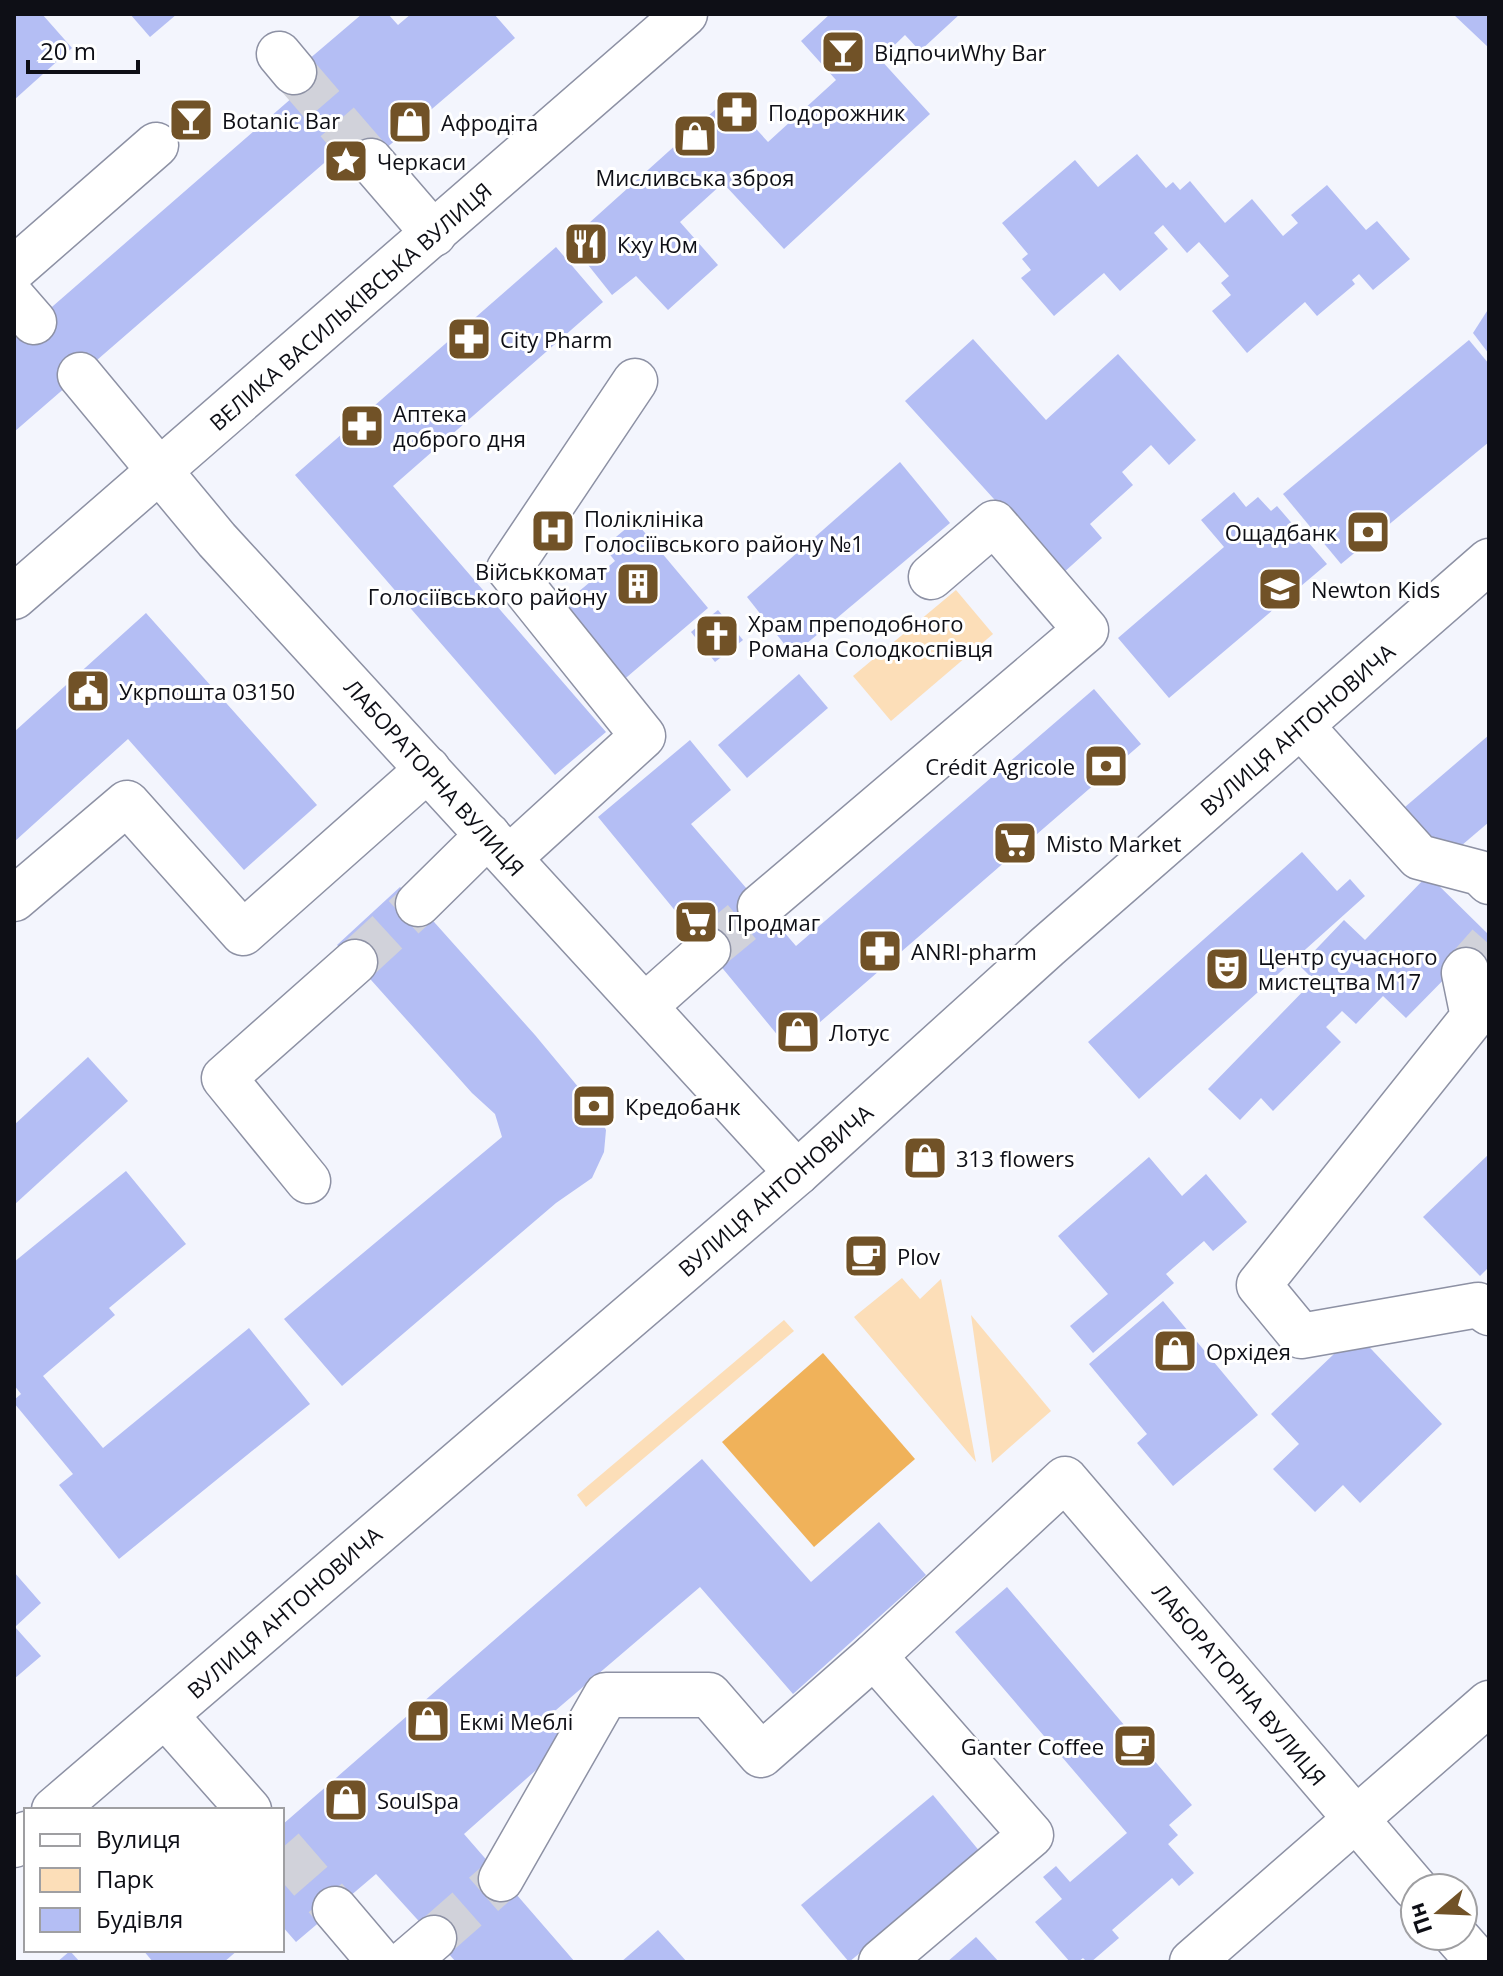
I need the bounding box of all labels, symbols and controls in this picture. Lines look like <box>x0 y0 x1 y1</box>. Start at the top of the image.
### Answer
scale bar <box>28 24 138 74</box>
bar icon: ВідпочиWhy Bar <box>819 28 867 76</box>
text: 20 m <box>40 34 96 67</box>
place label: ВідпочиWhy Bar <box>874 37 1047 67</box>
pharmacy icon: Подорожник <box>713 88 761 136</box>
bar icon: Botanic Bar <box>167 96 215 144</box>
place label: Подорожник <box>768 97 906 127</box>
shop icon: Афродіта <box>386 98 434 146</box>
place label: Botanic Bar <box>222 105 340 135</box>
place label: Афродіта <box>441 107 538 137</box>
shop icon: Мисливська зброя <box>671 112 719 160</box>
place icon: Черкаси <box>322 137 370 185</box>
place label: Черкаси <box>377 146 466 176</box>
place label: Мисливська зброя <box>596 162 794 192</box>
street label: ВЕЛИКА ВАСИЛЬКІВСЬКА ВУЛИЦЯ <box>203 175 497 437</box>
restaurant icon: Кху Юм <box>562 220 610 268</box>
place label: Кху Юм <box>617 229 698 259</box>
pharmacy icon: City Pharm <box>445 315 493 363</box>
place label: City Pharm <box>500 324 612 354</box>
place label: Аптека доброго дня <box>393 398 526 453</box>
pharmacy icon: Аптека доброго дня <box>338 402 386 450</box>
place label: Поліклініка Голосіївського району №1 <box>584 503 864 558</box>
hospital icon: Поліклініка Голосіївського району №1 <box>529 507 577 555</box>
bank icon: Ощадбанк <box>1344 508 1392 556</box>
place label: Ощадбанк <box>1225 517 1338 547</box>
place label: Військкомат Голосіївського району <box>368 556 608 611</box>
building icon: Військкомат Голосіївського району <box>614 560 662 608</box>
school or university icon: Newton Kids <box>1256 565 1304 613</box>
place label: Newton Kids <box>1311 574 1440 604</box>
place label: Храм преподобного Романа Солодкоспівця <box>748 608 993 663</box>
church icon: Храм преподобного Романа Солодкоспівця <box>693 612 741 660</box>
street label: ВУЛИЦЯ АНТОНОВИЧА <box>1193 636 1401 822</box>
public building icon: Укрпошта 03150 <box>64 667 112 715</box>
street label: ЛАБОРАТОРНА ВУЛИЦЯ <box>338 672 532 882</box>
place label: Укрпошта 03150 <box>119 676 295 706</box>
bank icon: Crédit Agricole <box>1082 742 1130 790</box>
place label: Crédit Agricole <box>925 751 1075 781</box>
supermarket icon: Misto Market <box>991 819 1039 867</box>
place label: Misto Market <box>1046 828 1182 858</box>
supermarket icon: Продмаг <box>672 898 720 946</box>
place label: Продмаг <box>727 907 821 937</box>
pharmacy icon: ANRI-pharm <box>856 927 904 975</box>
place label: ANRI-pharm <box>911 936 1037 966</box>
place label: Центр сучасного мистецтва M17 <box>1258 941 1438 996</box>
theatre icon: Центр сучасного мистецтва M17 <box>1203 945 1251 993</box>
shop icon: Лотус <box>774 1008 822 1056</box>
place label: Лотус <box>829 1017 890 1047</box>
bank icon: Кредобанк <box>570 1082 618 1130</box>
place label: Кредобанк <box>625 1091 741 1121</box>
street label: ВУЛИЦЯ АНТОНОВИЧА <box>671 1097 879 1283</box>
shop icon: 313 flowers <box>901 1134 949 1182</box>
place label: 313 flowers <box>956 1143 1075 1173</box>
cafe icon: Plov <box>842 1232 890 1280</box>
place label: Plov <box>897 1241 940 1271</box>
shop icon: Орхідея <box>1151 1327 1199 1375</box>
place label: Орхідея <box>1206 1336 1291 1366</box>
street label: ВУЛИЦЯ АНТОНОВИЧА <box>180 1519 388 1705</box>
street label: ЛАБОРАТОРНА ВУЛИЦЯ <box>1146 1576 1334 1792</box>
shop icon: Екмі Меблі <box>404 1697 452 1745</box>
place label: Екмі Меблі <box>459 1706 573 1736</box>
cafe icon: Ganter Coffee <box>1111 1722 1159 1770</box>
place label: Ganter Coffee <box>961 1731 1104 1761</box>
shop icon: SoulSpa <box>322 1776 370 1824</box>
place label: SoulSpa <box>377 1785 459 1815</box>
legend <box>24 1808 284 1952</box>
text: Вулиця <box>96 1822 181 1855</box>
text: Парк <box>96 1862 154 1895</box>
north arrow <box>1399 1872 1479 1952</box>
text: Пн <box>1400 1899 1438 1938</box>
text: Будівля <box>96 1902 183 1935</box>

